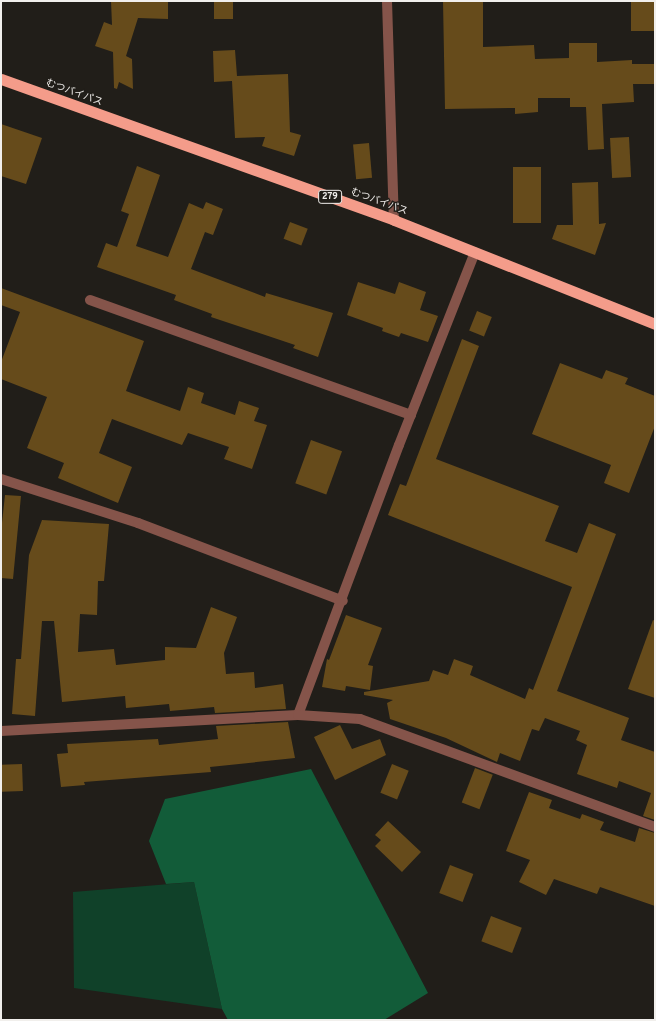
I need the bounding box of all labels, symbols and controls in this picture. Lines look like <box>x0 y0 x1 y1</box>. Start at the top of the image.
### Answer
street label: むつバイパス <box>44 77 104 109</box>
street label: むつバイパス <box>349 186 409 218</box>
road number: 279 <box>318 190 342 204</box>

